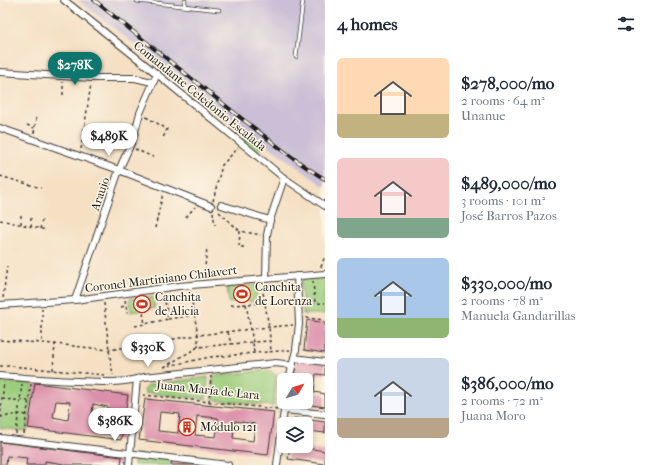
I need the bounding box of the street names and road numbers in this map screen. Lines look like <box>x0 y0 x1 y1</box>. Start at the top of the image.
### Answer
street label: Comandante Celedonio Escalada <box>131 38 269 154</box>
street label: Araujo <box>87 175 112 213</box>
street label: Coronel Martiniano Chilavert <box>84 263 239 295</box>
street label: Juana María de Lara <box>155 378 261 402</box>

